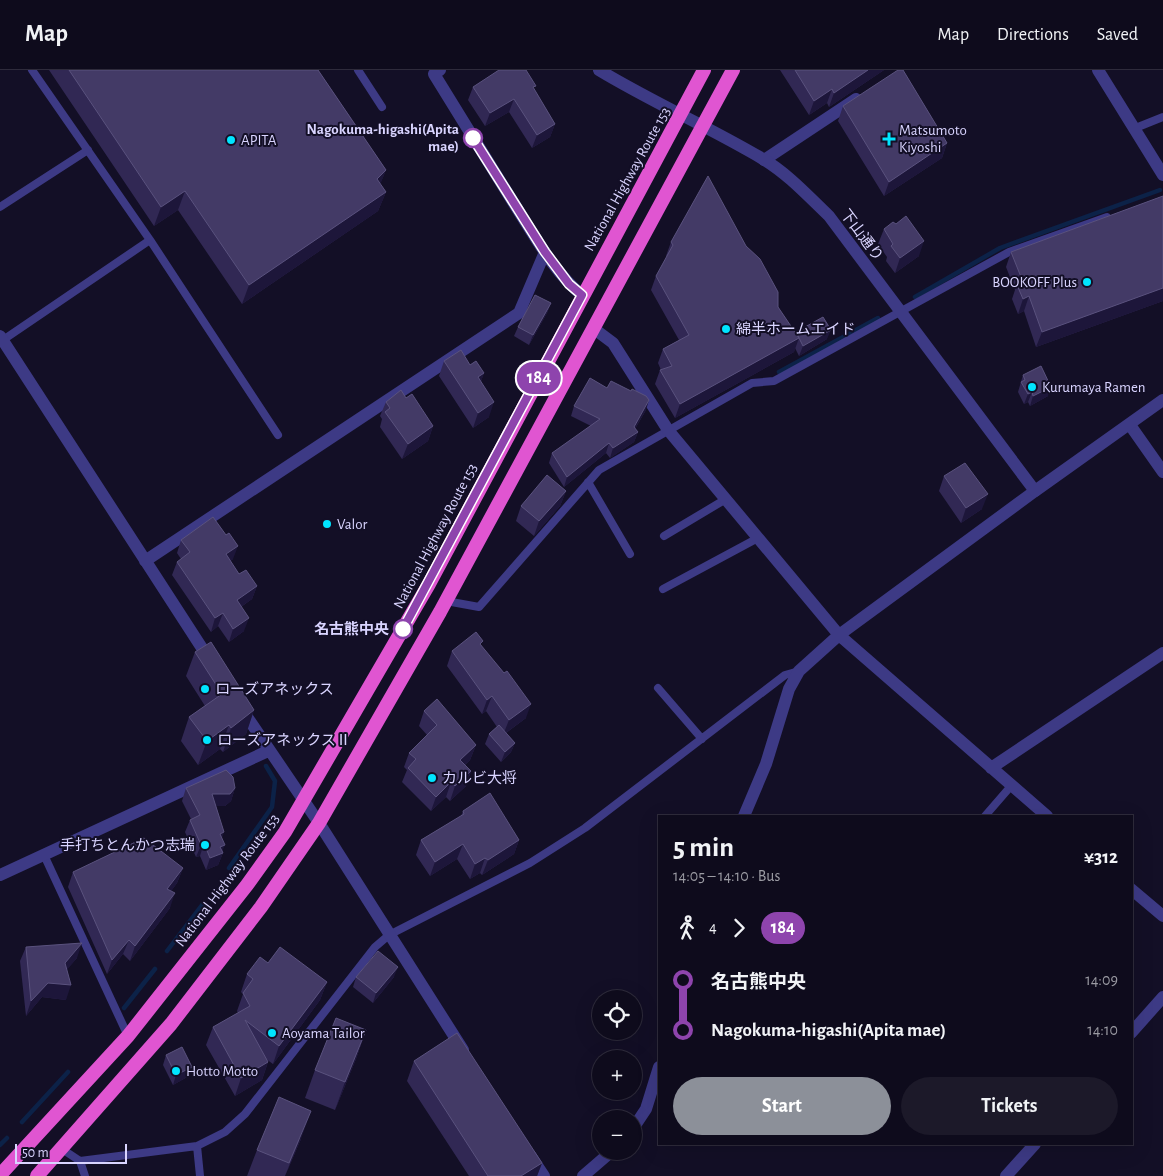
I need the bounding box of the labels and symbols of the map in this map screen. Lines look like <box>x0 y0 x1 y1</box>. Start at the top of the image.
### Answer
street label: National Highway Route 153 <box>582 105 673 254</box>
place label: Nagokuma-higashi(Apita mae) <box>306 122 459 154</box>
place label: Matsumoto Kiyoshi <box>899 123 967 155</box>
marker: Nagokuma-higashi(Apita mae) <box>463 128 483 148</box>
place label: APITA <box>241 133 277 148</box>
marker: Matsumoto Kiyoshi <box>883 133 895 145</box>
marker: APITA <box>225 134 237 146</box>
street label: 下山通り <box>838 206 886 264</box>
place label: BOOKOFF Plus <box>992 275 1077 290</box>
marker: BOOKOFF Plus <box>1081 276 1093 288</box>
place label: 綿半ホームエイド <box>736 321 856 337</box>
marker: 綿半ホームエイド <box>720 323 732 335</box>
line badge: 184 <box>510 362 568 394</box>
place label: Kurumaya Ramen <box>1042 380 1146 395</box>
marker: Kurumaya Ramen <box>1026 381 1038 393</box>
street label: National Highway Route 153 <box>391 461 480 611</box>
place label: Valor <box>337 517 368 532</box>
marker: Valor <box>321 518 333 530</box>
marker: 名古熊中央 <box>393 619 413 639</box>
place label: 名古熊中央 <box>314 620 389 637</box>
place label: ローズアネックス <box>215 681 334 697</box>
marker: ローズアネックス <box>199 683 211 695</box>
place label: ローズアネックスⅡ <box>217 732 351 748</box>
marker: ローズアネックスⅡ <box>201 734 213 746</box>
place label: カルビ大将 <box>442 770 517 786</box>
marker: カルビ大将 <box>426 772 438 784</box>
street label: National Highway Route 153 <box>173 811 282 949</box>
place label: 手打ちとんかつ志瑞 <box>60 837 195 853</box>
marker: 手打ちとんかつ志瑞 <box>199 839 211 851</box>
place label: Aoyama Tailor <box>282 1026 365 1041</box>
marker: Aoyama Tailor <box>266 1027 278 1039</box>
place label: Hotto Motto <box>186 1064 258 1079</box>
marker: Hotto Motto <box>170 1065 182 1077</box>
scale bar <box>15 1141 128 1164</box>

